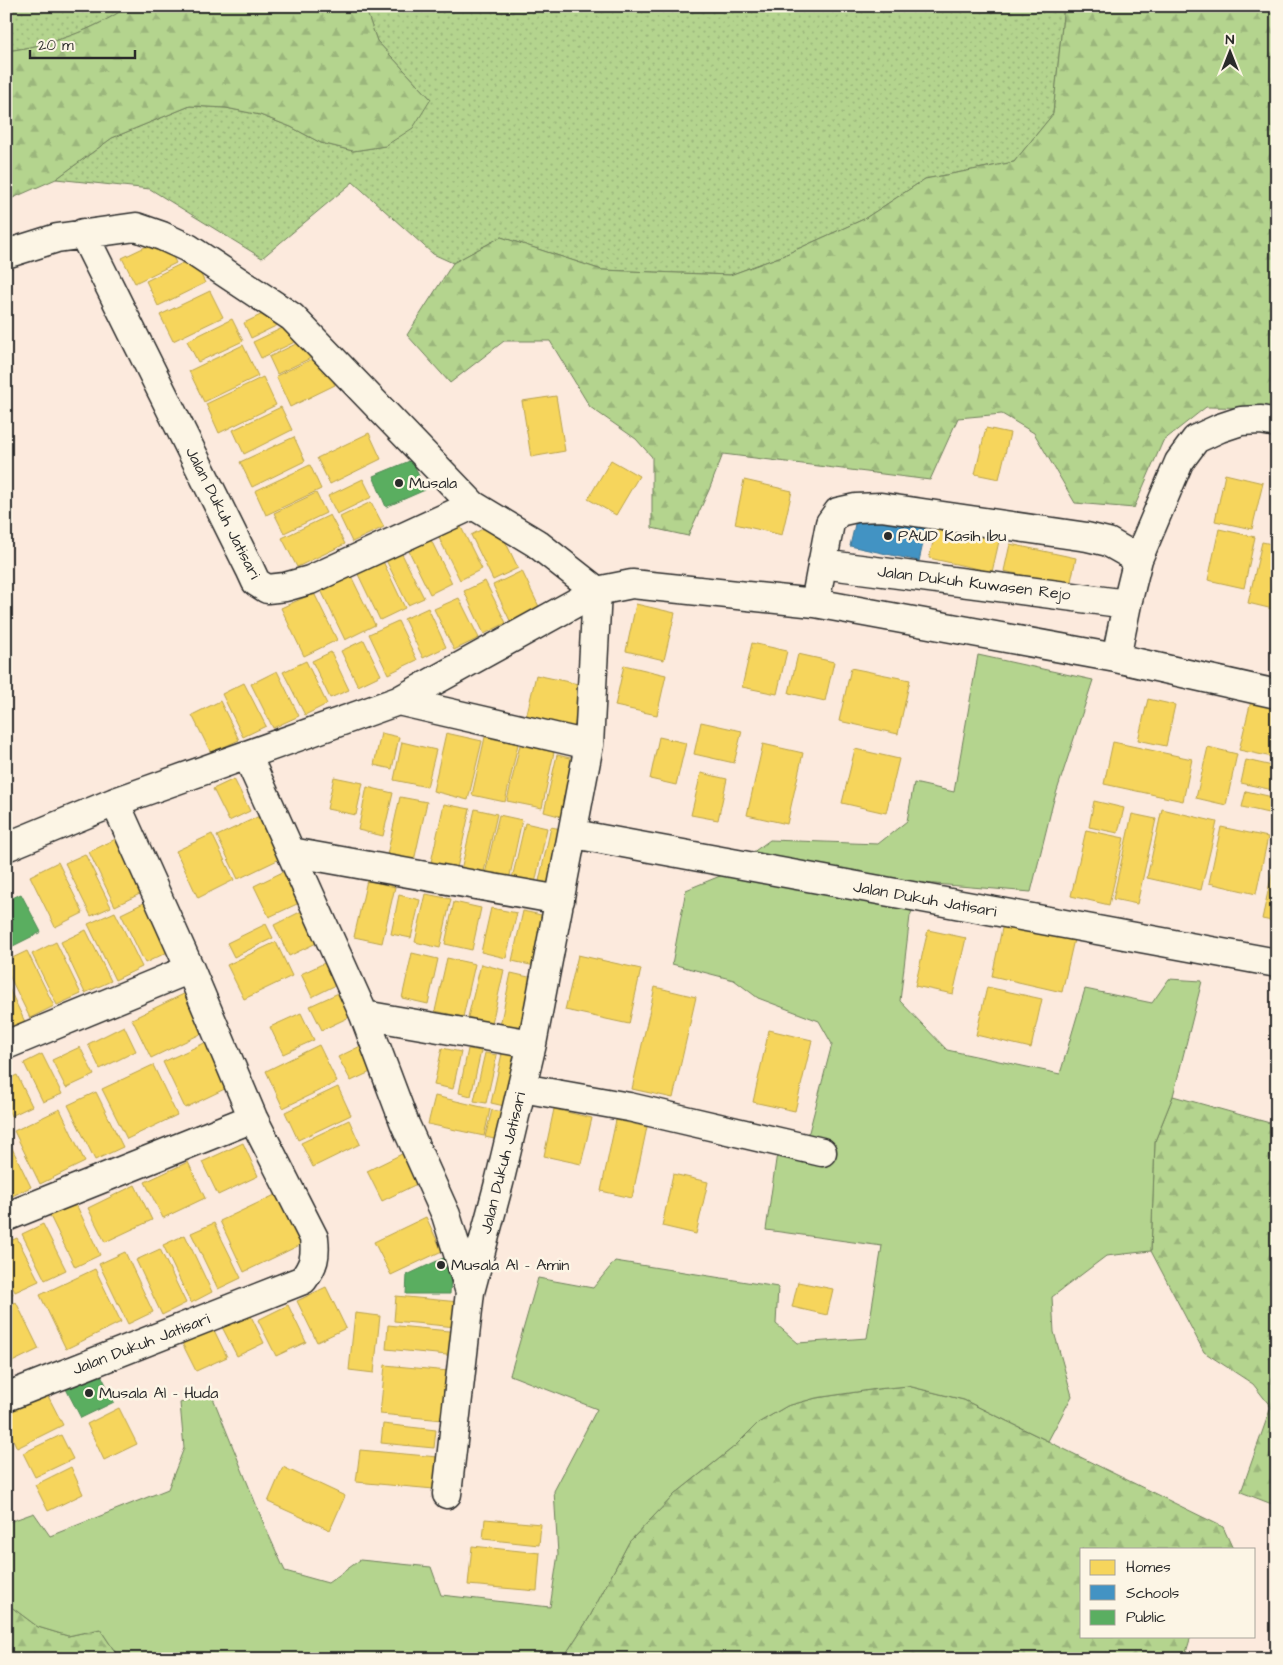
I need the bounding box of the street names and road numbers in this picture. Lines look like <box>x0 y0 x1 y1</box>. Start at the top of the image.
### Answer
street label: Jalan Dukuh Jatisari <box>180 443 266 583</box>
street label: Jalan Dukuh Kuwasen Rejo <box>876 560 1072 606</box>
street label: Jalan Dukuh Jatisari <box>852 876 999 923</box>
street label: Jalan Dukuh Jatisari <box>475 1089 531 1236</box>
street label: Jalan Dukuh Jatisari <box>69 1307 213 1380</box>

